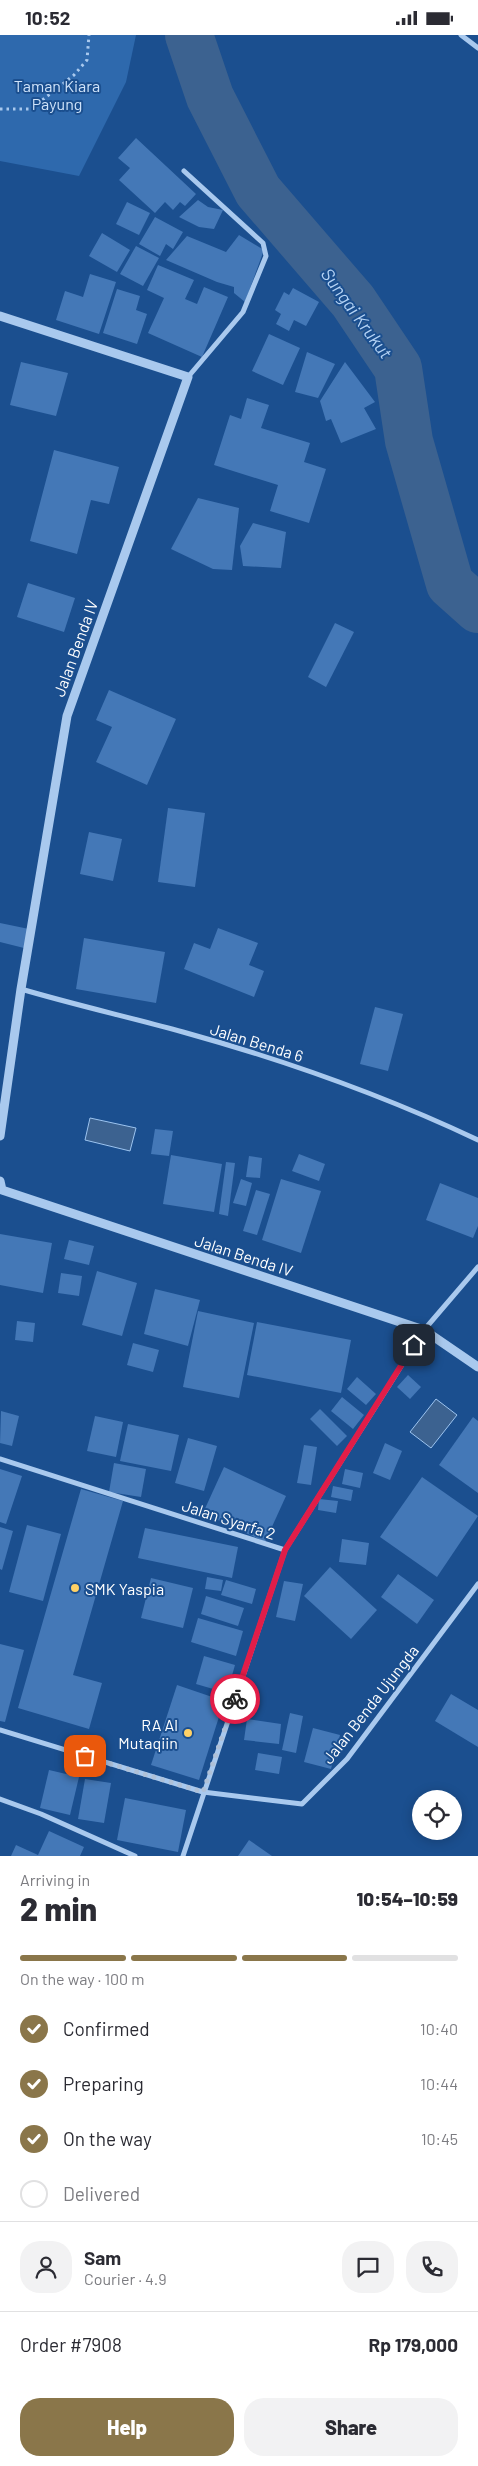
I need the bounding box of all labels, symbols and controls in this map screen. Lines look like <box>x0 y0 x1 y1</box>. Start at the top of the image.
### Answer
text: 10:52 <box>25 6 70 29</box>
park label: Taman Kiara Payung <box>14 76 100 113</box>
water label: Sungai Krukut <box>317 263 398 363</box>
street label: Jalan Benda IV <box>49 597 101 699</box>
street label: Jalan Benda 6 <box>208 1019 306 1065</box>
street label: Jalan Benda IV <box>193 1230 295 1280</box>
pin <box>393 1324 435 1366</box>
icon: home <box>400 1331 428 1359</box>
street label: Jalan Syarfa 2 <box>180 1495 278 1543</box>
place label: SMK Yaspia <box>85 1579 164 1598</box>
marker: SMK Yaspia <box>69 1582 81 1594</box>
street label: Jalan Benda Ujungda <box>318 1641 422 1767</box>
courier <box>210 1674 260 1724</box>
icon: bike <box>221 1685 249 1713</box>
place label: RA Al Mutaqiin <box>118 1715 178 1752</box>
marker: RA Al Mutaqiin <box>182 1727 194 1739</box>
pin <box>64 1735 106 1777</box>
icon: bag <box>71 1742 99 1770</box>
map controls <box>412 1790 462 1840</box>
button: locate <box>412 1790 462 1840</box>
text: Arriving in <box>20 1870 90 1889</box>
text: 10:54–10:59 <box>357 1887 458 1910</box>
text: 2 min <box>20 1889 97 1927</box>
text: On the way · 100 m <box>20 1969 145 1988</box>
icon: check <box>20 2015 48 2043</box>
text: Confirmed <box>63 2017 150 2040</box>
text: 10:40 <box>420 2019 458 2038</box>
icon: check <box>20 2070 48 2098</box>
text: Preparing <box>63 2072 144 2095</box>
text: 10:44 <box>420 2074 458 2093</box>
icon: check <box>20 2125 48 2153</box>
text: On the way <box>63 2127 152 2150</box>
text: 10:45 <box>421 2129 458 2148</box>
text: Delivered <box>63 2182 140 2205</box>
button: person <box>20 2241 72 2293</box>
button: chat <box>342 2241 394 2293</box>
button: phone <box>406 2241 458 2293</box>
text: Sam <box>84 2246 121 2269</box>
text: Courier · 4.9 <box>84 2269 167 2288</box>
text: Order #7908 <box>20 2333 122 2356</box>
text: Rp 179,000 <box>368 2333 458 2356</box>
button: Help <box>20 2398 234 2456</box>
button: Share <box>244 2398 458 2456</box>

